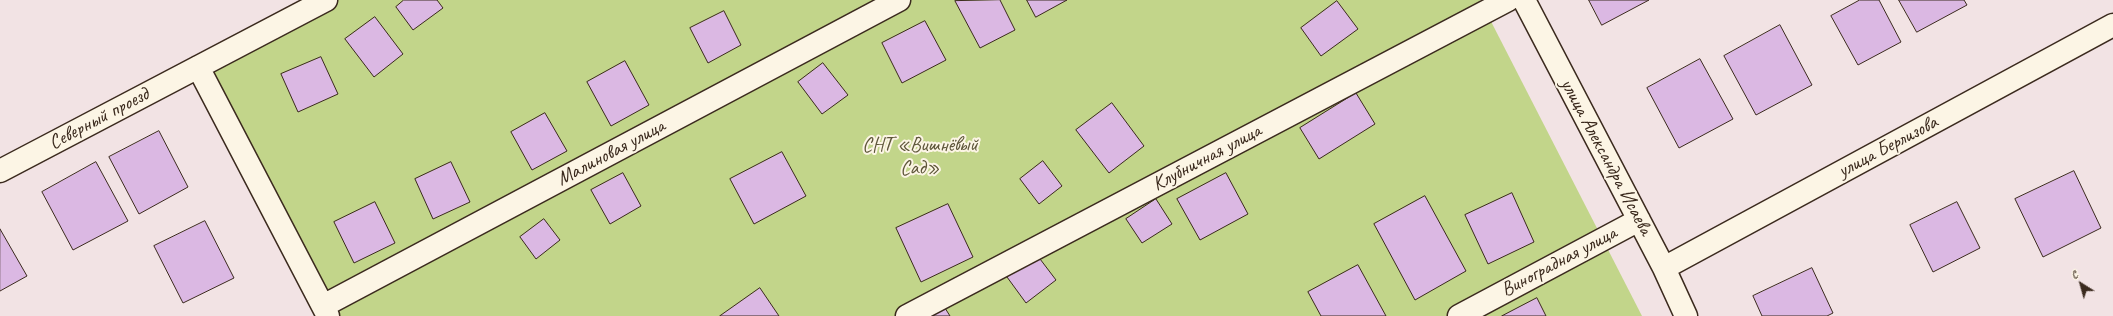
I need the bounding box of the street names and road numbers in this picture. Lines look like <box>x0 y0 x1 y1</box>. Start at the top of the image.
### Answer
street label: улица Александра Исаева <box>1555 75 1657 239</box>
street label: Северный проезд <box>45 83 153 155</box>
street label: улица Берлизова <box>1834 111 1942 183</box>
street label: Малиновая улица <box>553 114 669 192</box>
street label: Клубничная улица <box>1148 119 1266 197</box>
street label: Виноградная улица <box>1497 221 1621 303</box>

